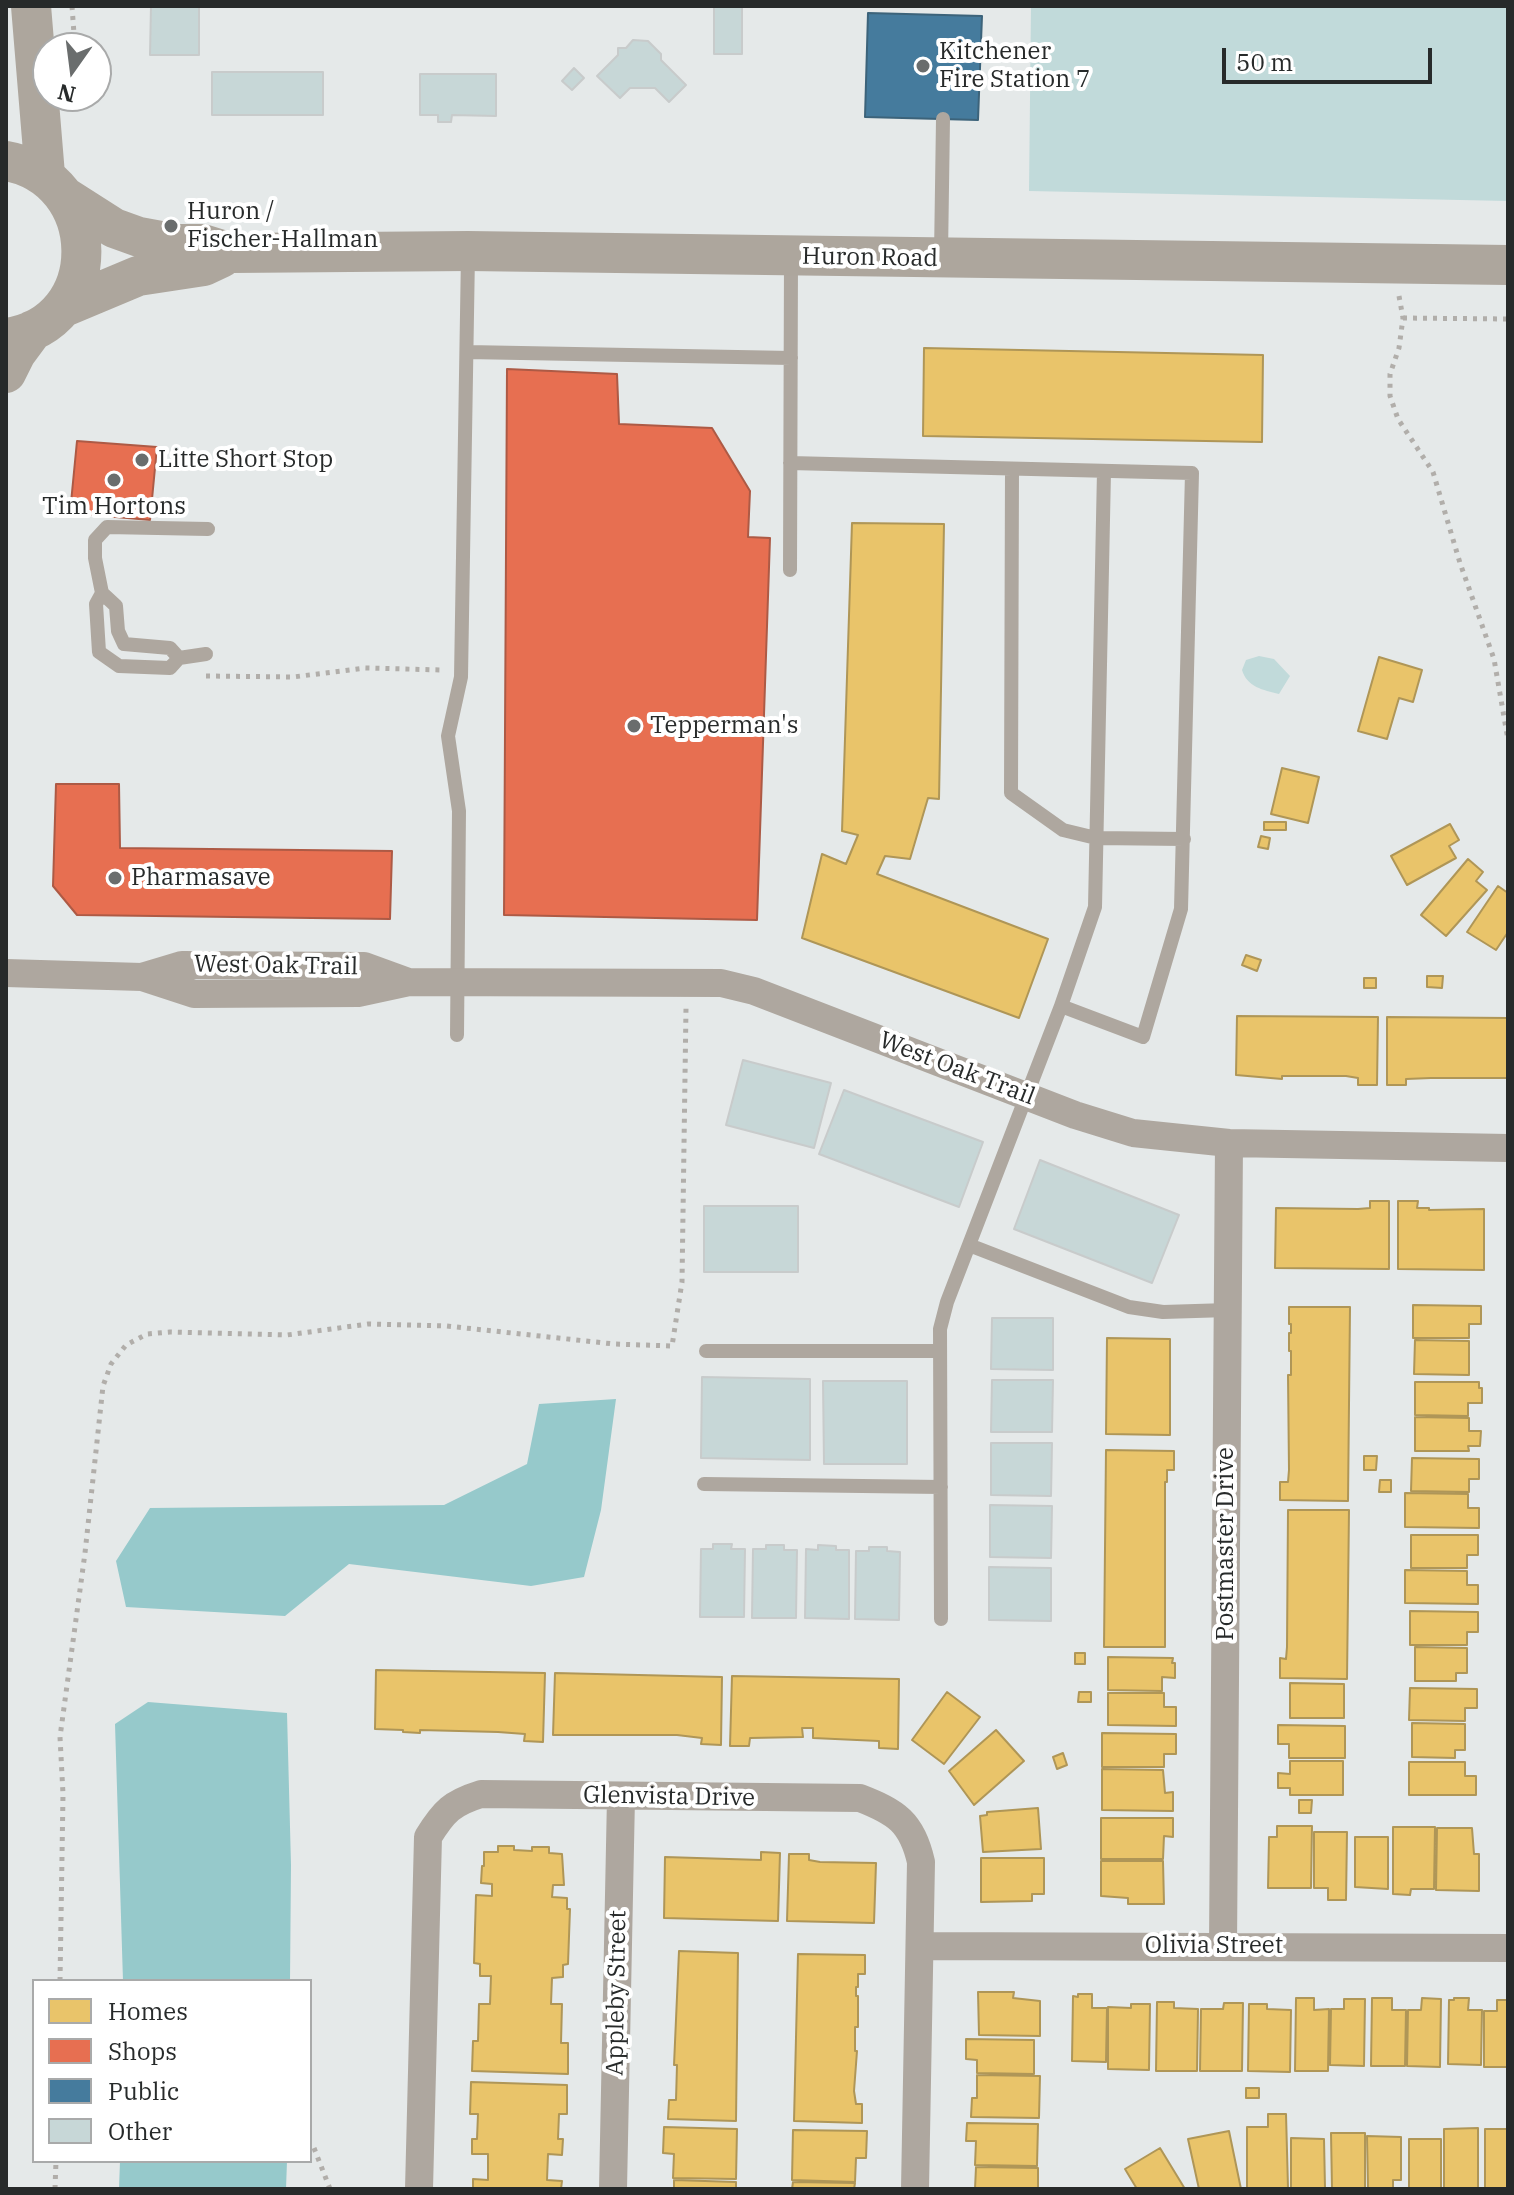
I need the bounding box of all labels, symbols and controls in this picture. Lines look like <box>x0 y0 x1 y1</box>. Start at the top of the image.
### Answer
north arrow <box>32 32 112 112</box>
scale bar <box>1226 32 1436 82</box>
place label: Kitchener Fire Station 7 <box>939 38 1090 94</box>
text: 50 m <box>1236 46 1293 78</box>
marker: Kitchener Fire Station 7 <box>914 57 932 75</box>
text: N <box>55 78 79 110</box>
place label: Huron / Fischer-Hallman <box>187 198 378 254</box>
marker: Huron / Fischer-Hallman <box>162 217 180 235</box>
street label: Huron Road <box>802 242 938 274</box>
place label: Litte Short Stop <box>158 446 333 474</box>
marker: Litte Short Stop <box>133 451 151 469</box>
marker: Tim Hortons <box>105 471 123 489</box>
place label: Tim Hortons <box>42 493 186 521</box>
place label: Tepperman's <box>650 712 798 740</box>
marker: Tepperman's <box>625 717 643 735</box>
place label: Pharmasave <box>131 864 271 892</box>
marker: Pharmasave <box>106 869 124 887</box>
street label: West Oak Trail <box>194 950 358 982</box>
street label: West Oak Trail <box>875 1026 1039 1112</box>
street label: Postmaster Drive <box>1212 1447 1240 1641</box>
street label: Glenvista Drive <box>583 1781 755 1813</box>
street label: Appleby Street <box>601 1910 633 2076</box>
street label: Olivia Street <box>1145 1932 1283 1960</box>
legend <box>32 1979 312 2163</box>
text: Homes <box>108 1995 188 2027</box>
text: Shops <box>108 2035 177 2067</box>
text: Public <box>108 2075 179 2107</box>
text: Other <box>108 2115 172 2147</box>

